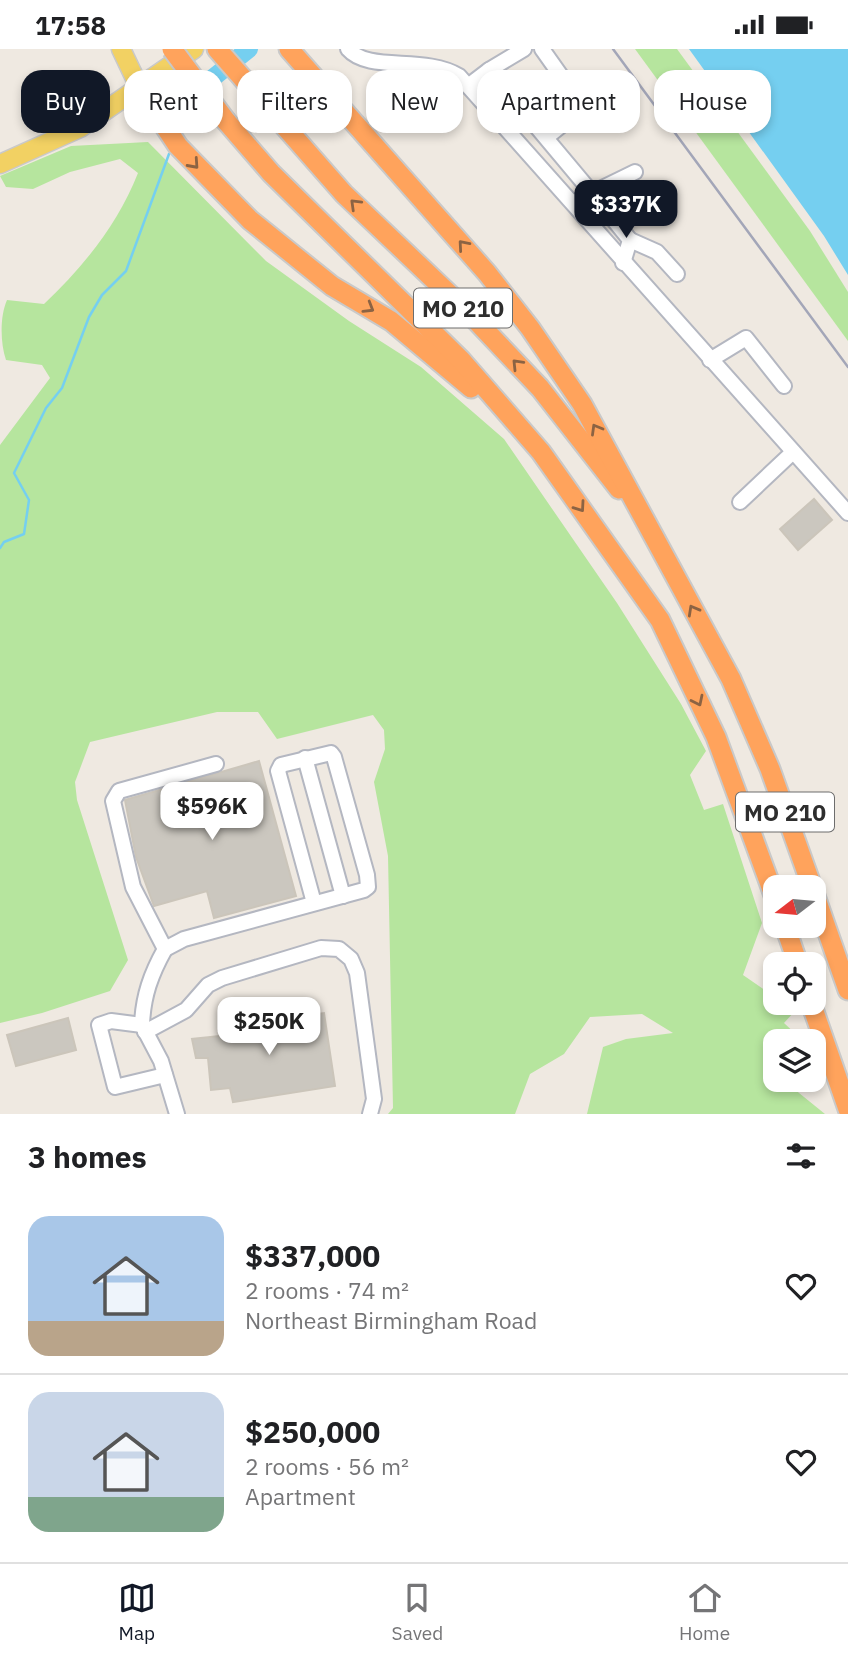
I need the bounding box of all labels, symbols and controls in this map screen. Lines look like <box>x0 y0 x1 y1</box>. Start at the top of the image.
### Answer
text: 17:58 <box>35 8 106 42</box>
chip: Buy <box>21 70 110 133</box>
chip: Rent <box>124 70 223 133</box>
chip: Filters <box>237 70 352 133</box>
chip: New <box>366 70 463 133</box>
chip: Apartment <box>477 70 640 133</box>
chip: House <box>654 70 771 133</box>
one-way arrow <box>186 156 198 169</box>
pin: $337K <box>577 181 675 240</box>
text: $337K <box>590 188 662 218</box>
one-way arrow <box>350 200 363 213</box>
one-way arrow <box>459 240 471 253</box>
road number: MO 210 <box>414 289 512 327</box>
one-way arrow <box>362 300 375 313</box>
one-way arrow <box>512 359 525 372</box>
one-way arrow <box>592 423 605 436</box>
one-way arrow <box>572 499 584 512</box>
one-way arrow <box>688 605 701 617</box>
one-way arrow <box>690 694 704 706</box>
pin: $596K <box>163 783 261 842</box>
text: $596K <box>176 790 248 820</box>
road number: MO 210 <box>736 793 834 831</box>
north arrow <box>763 875 826 938</box>
map controls <box>763 875 826 1092</box>
button: locate <box>763 952 826 1015</box>
pin: $250K <box>220 997 318 1057</box>
text: $250K <box>233 1005 305 1035</box>
button: layers <box>763 1029 826 1092</box>
text: 3 homes <box>28 1137 147 1176</box>
icon: filters <box>782 1137 820 1175</box>
text: $337,000 <box>245 1236 380 1275</box>
icon: home <box>84 1244 168 1328</box>
icon: heart <box>782 1267 820 1305</box>
text: 2 rooms · 74 m² <box>245 1275 409 1305</box>
text: Northeast Birmingham Road <box>245 1305 537 1335</box>
text: $250,000 <box>245 1412 380 1451</box>
icon: home <box>84 1420 168 1504</box>
icon: heart <box>782 1443 820 1481</box>
text: 2 rooms · 56 m² <box>245 1451 409 1481</box>
text: Apartment <box>245 1481 356 1511</box>
tab: Map <box>118 1579 156 1645</box>
tab: Saved <box>392 1579 443 1645</box>
tab: Home <box>679 1579 730 1645</box>

